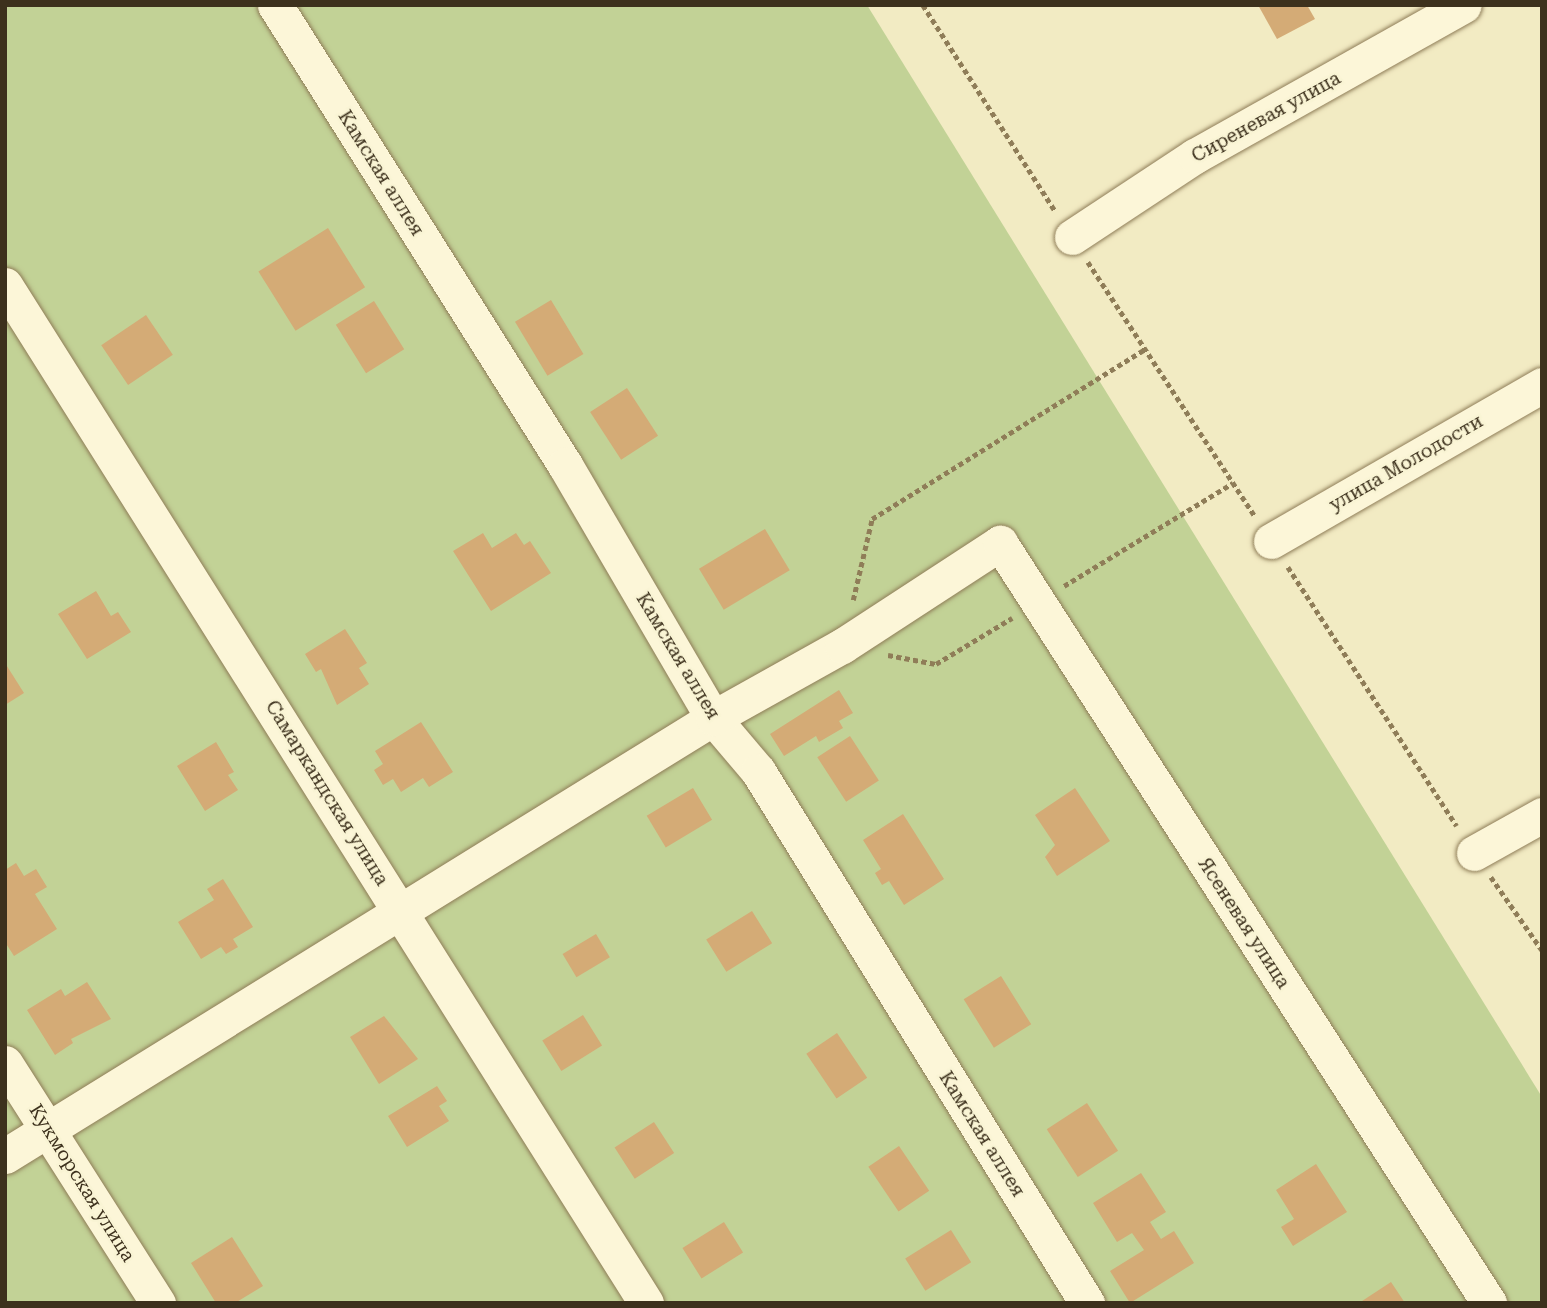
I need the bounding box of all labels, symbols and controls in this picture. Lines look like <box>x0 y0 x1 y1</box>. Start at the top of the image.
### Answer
street label: Сиреневая улица <box>1188 67 1344 167</box>
street label: Камская аллея <box>333 106 429 240</box>
street label: улица Молодости <box>1325 410 1487 516</box>
street label: Камская аллея <box>631 589 725 723</box>
street label: Самаркандская улица <box>261 696 393 890</box>
street label: Ясеневая улица <box>1193 853 1295 993</box>
street label: Камская аллея <box>934 1067 1030 1201</box>
street label: Кукморская улица <box>24 1100 140 1266</box>

